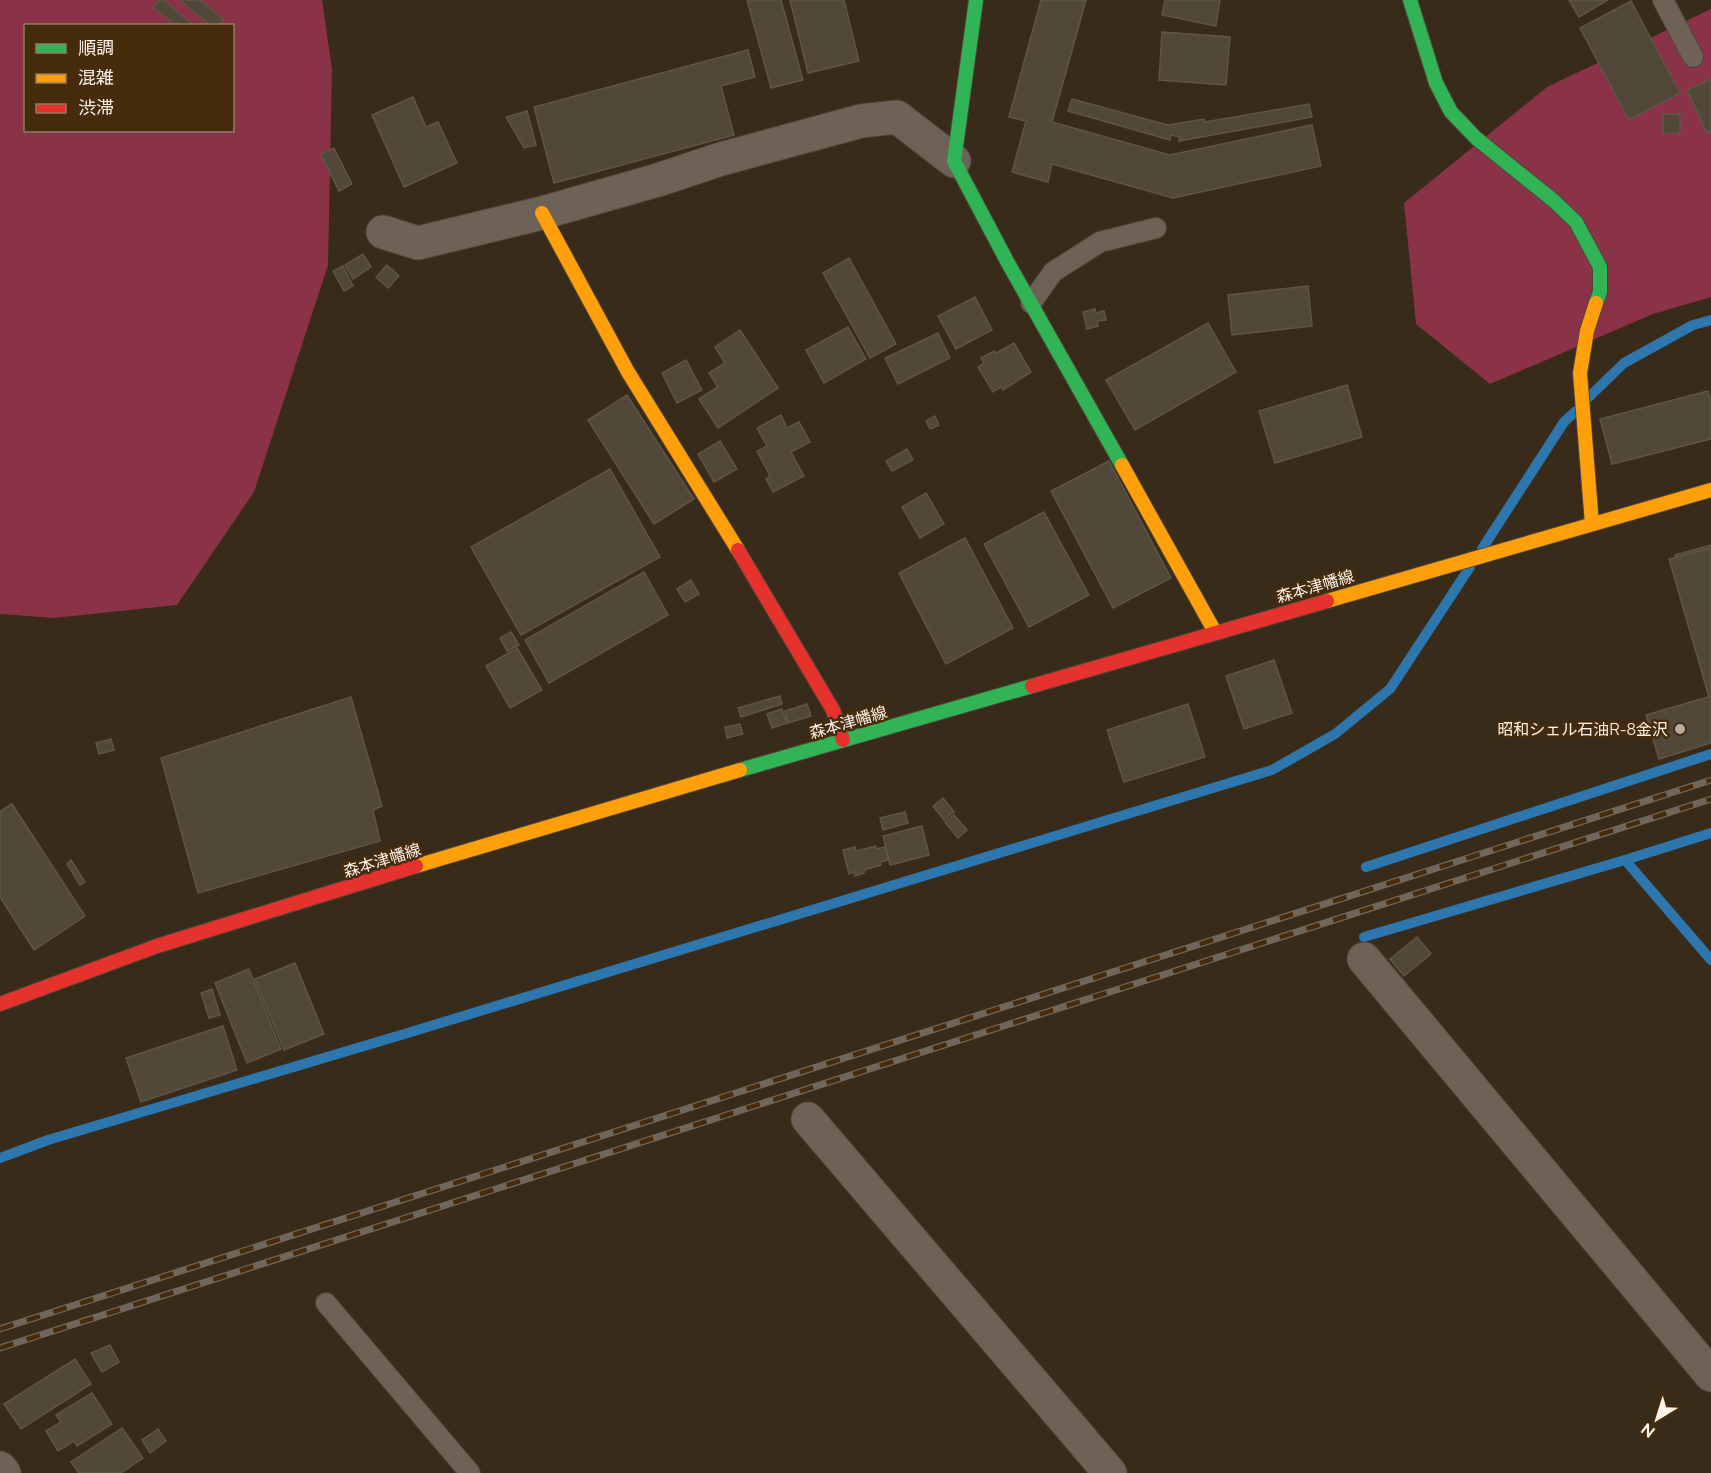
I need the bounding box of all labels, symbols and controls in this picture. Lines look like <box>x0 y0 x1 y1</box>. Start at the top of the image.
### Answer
legend <box>24 24 234 132</box>
text: 順調 <box>78 37 114 58</box>
text: 混雑 <box>78 67 114 88</box>
text: 渋滞 <box>78 97 114 118</box>
street label: 森本津幡線 <box>1274 566 1356 607</box>
street label: 森本津幡線 <box>807 702 889 743</box>
place label: 昭和シェル石油R-8金沢 <box>1497 720 1668 739</box>
marker: 昭和シェル石油R-8金沢 <box>1673 722 1687 736</box>
street label: 森本津幡線 <box>341 840 423 881</box>
north arrow <box>1627 1389 1687 1449</box>
text: N <box>1637 1419 1659 1442</box>

